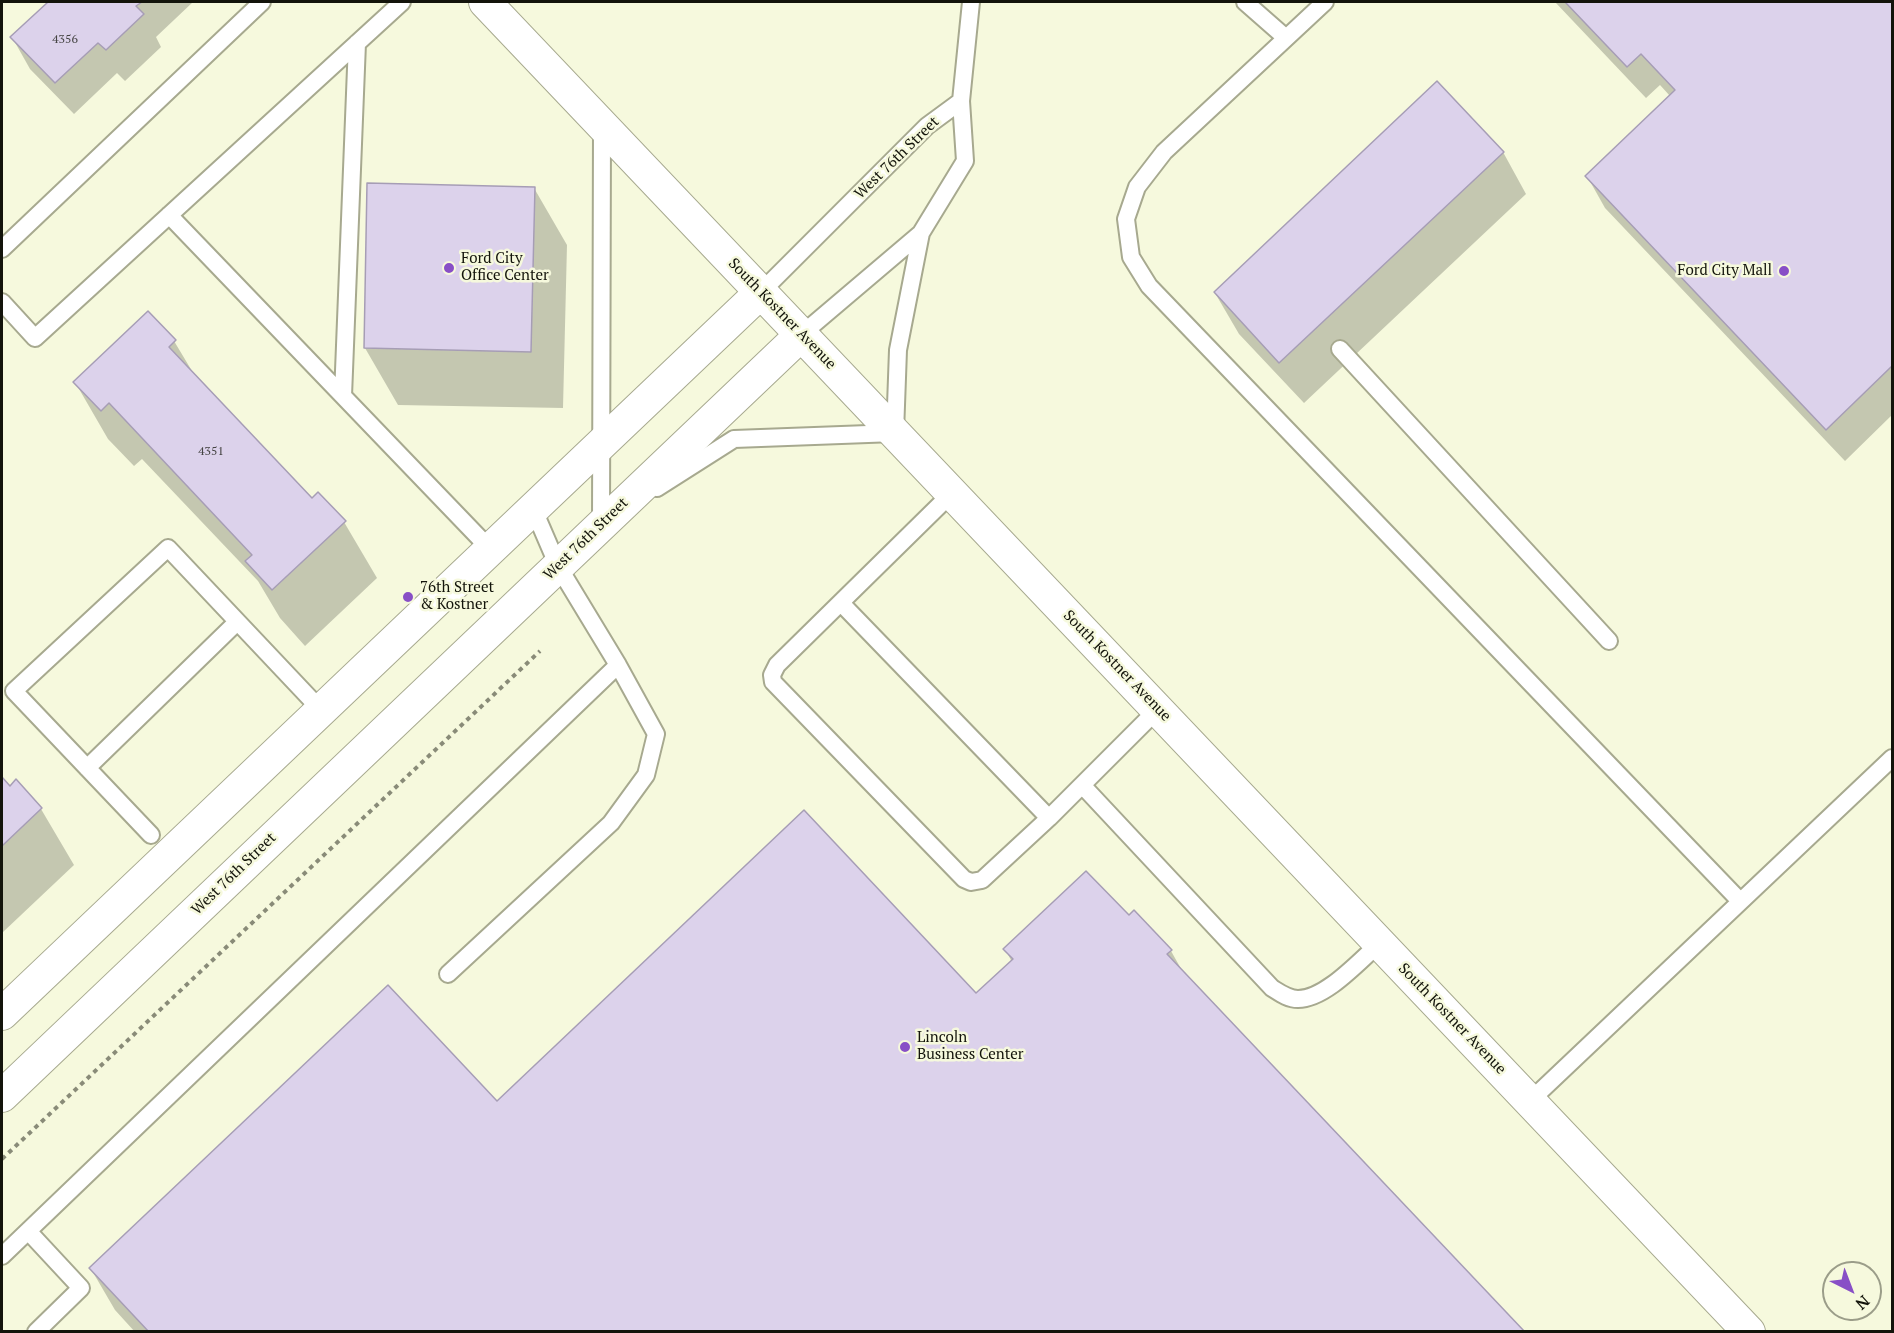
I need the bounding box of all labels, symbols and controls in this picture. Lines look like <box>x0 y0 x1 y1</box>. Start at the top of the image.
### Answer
house number: 4356 <box>52 33 78 47</box>
street label: West 76th Street <box>851 113 943 203</box>
place label: Ford City Office Center <box>461 250 549 285</box>
street label: South Kostner Avenue <box>724 255 840 373</box>
marker: Ford City Office Center <box>442 261 456 275</box>
place label: Ford City Mall <box>1677 262 1772 280</box>
marker: Ford City Mall <box>1777 264 1791 278</box>
house number: 4351 <box>198 445 224 459</box>
street label: West 76th Street <box>540 494 632 584</box>
place label: 76th Street & Kostner <box>420 579 494 614</box>
marker: 76th Street & Kostner <box>401 590 415 604</box>
street label: South Kostner Avenue <box>1059 607 1175 725</box>
street label: West 76th Street <box>188 829 280 919</box>
street label: South Kostner Avenue <box>1394 960 1510 1078</box>
place label: Lincoln Business Center <box>917 1029 1024 1064</box>
marker: Lincoln Business Center <box>898 1040 912 1054</box>
north arrow <box>1822 1261 1882 1321</box>
text: N <box>1851 1291 1875 1315</box>

